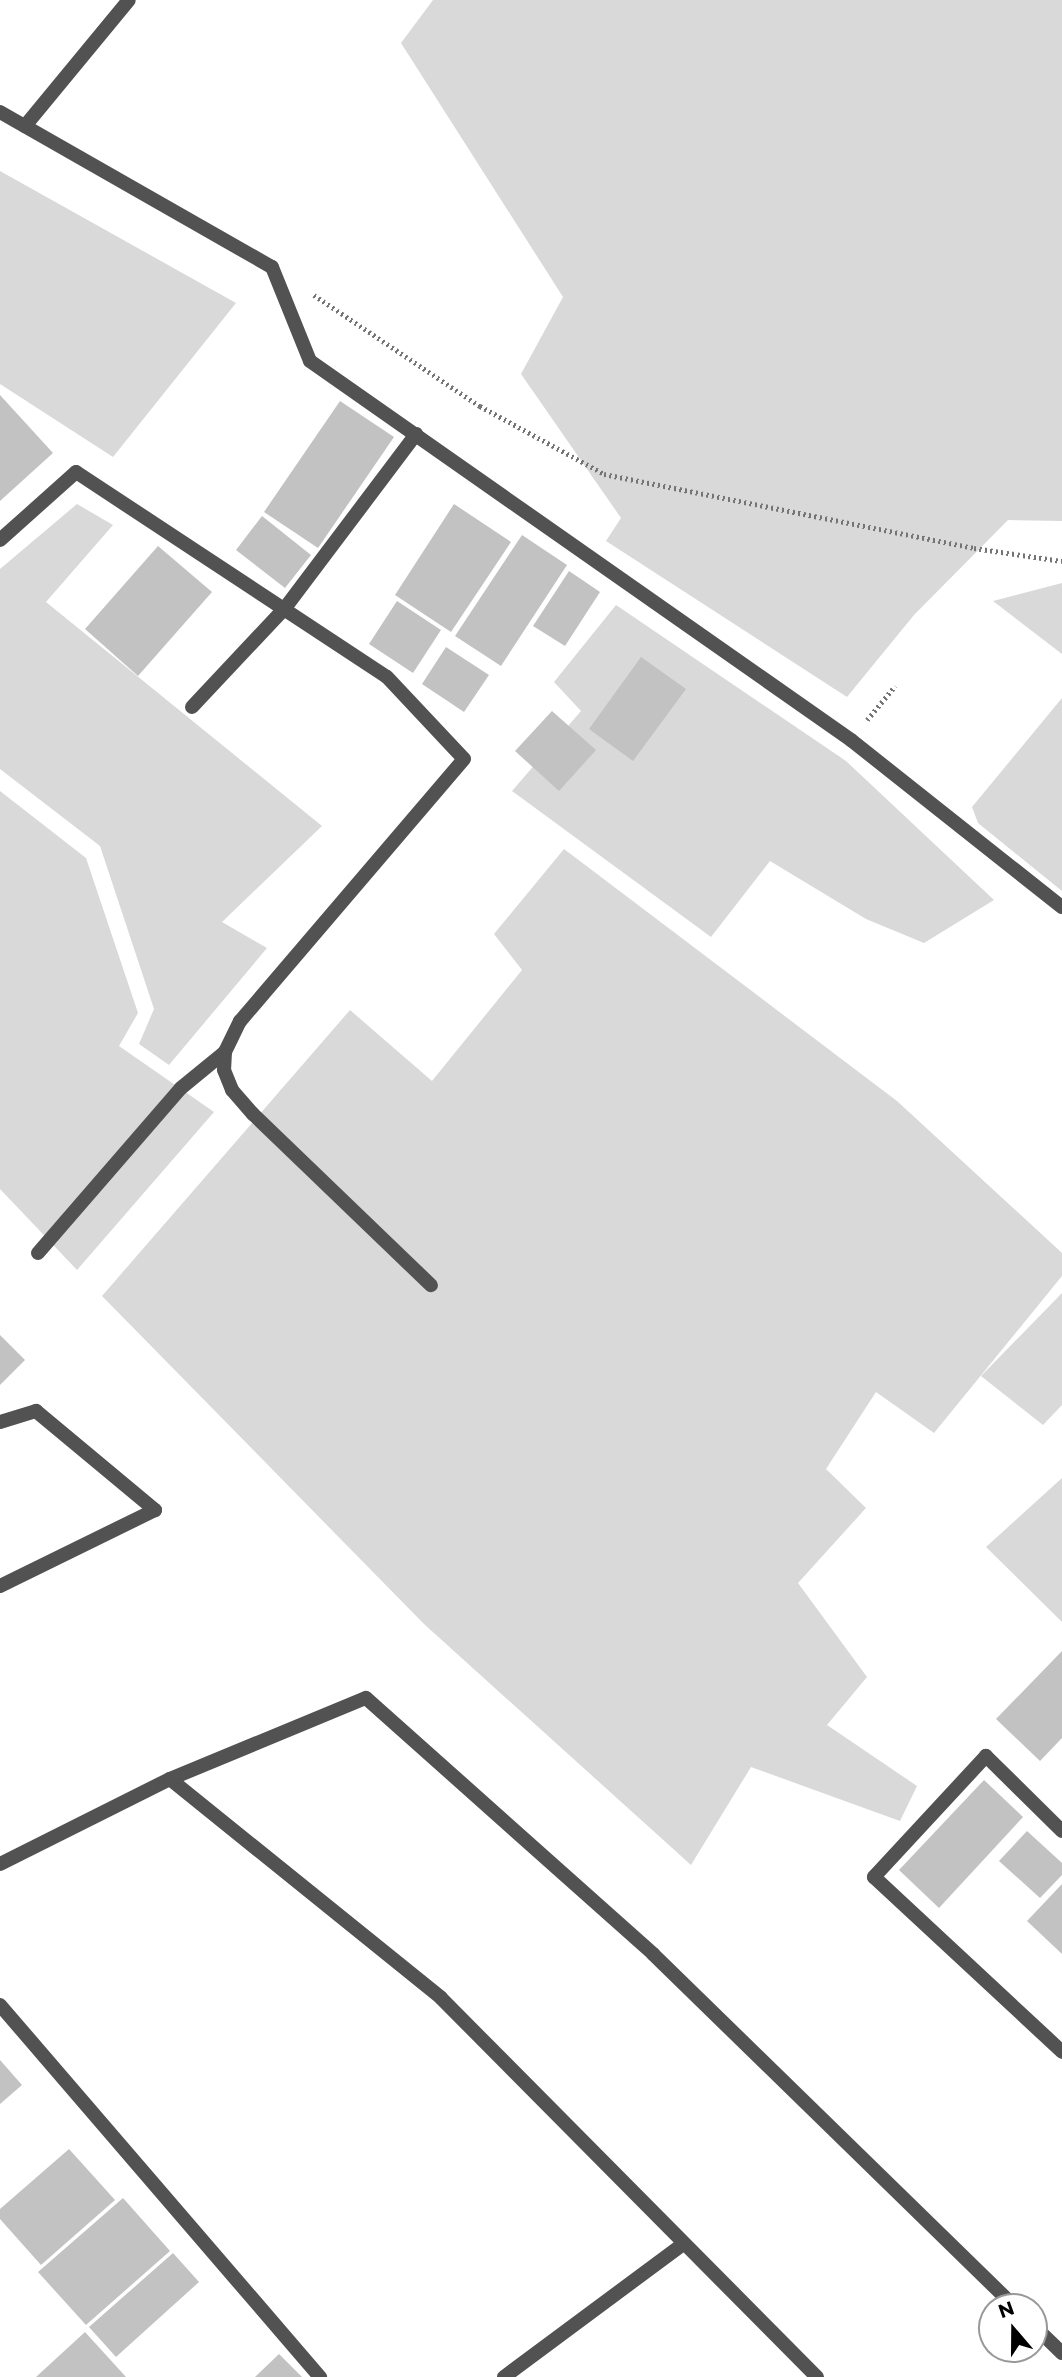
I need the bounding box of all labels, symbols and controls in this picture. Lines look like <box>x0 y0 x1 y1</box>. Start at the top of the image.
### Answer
north arrow <box>978 2293 1048 2363</box>
text: N <box>995 2296 1017 2323</box>

